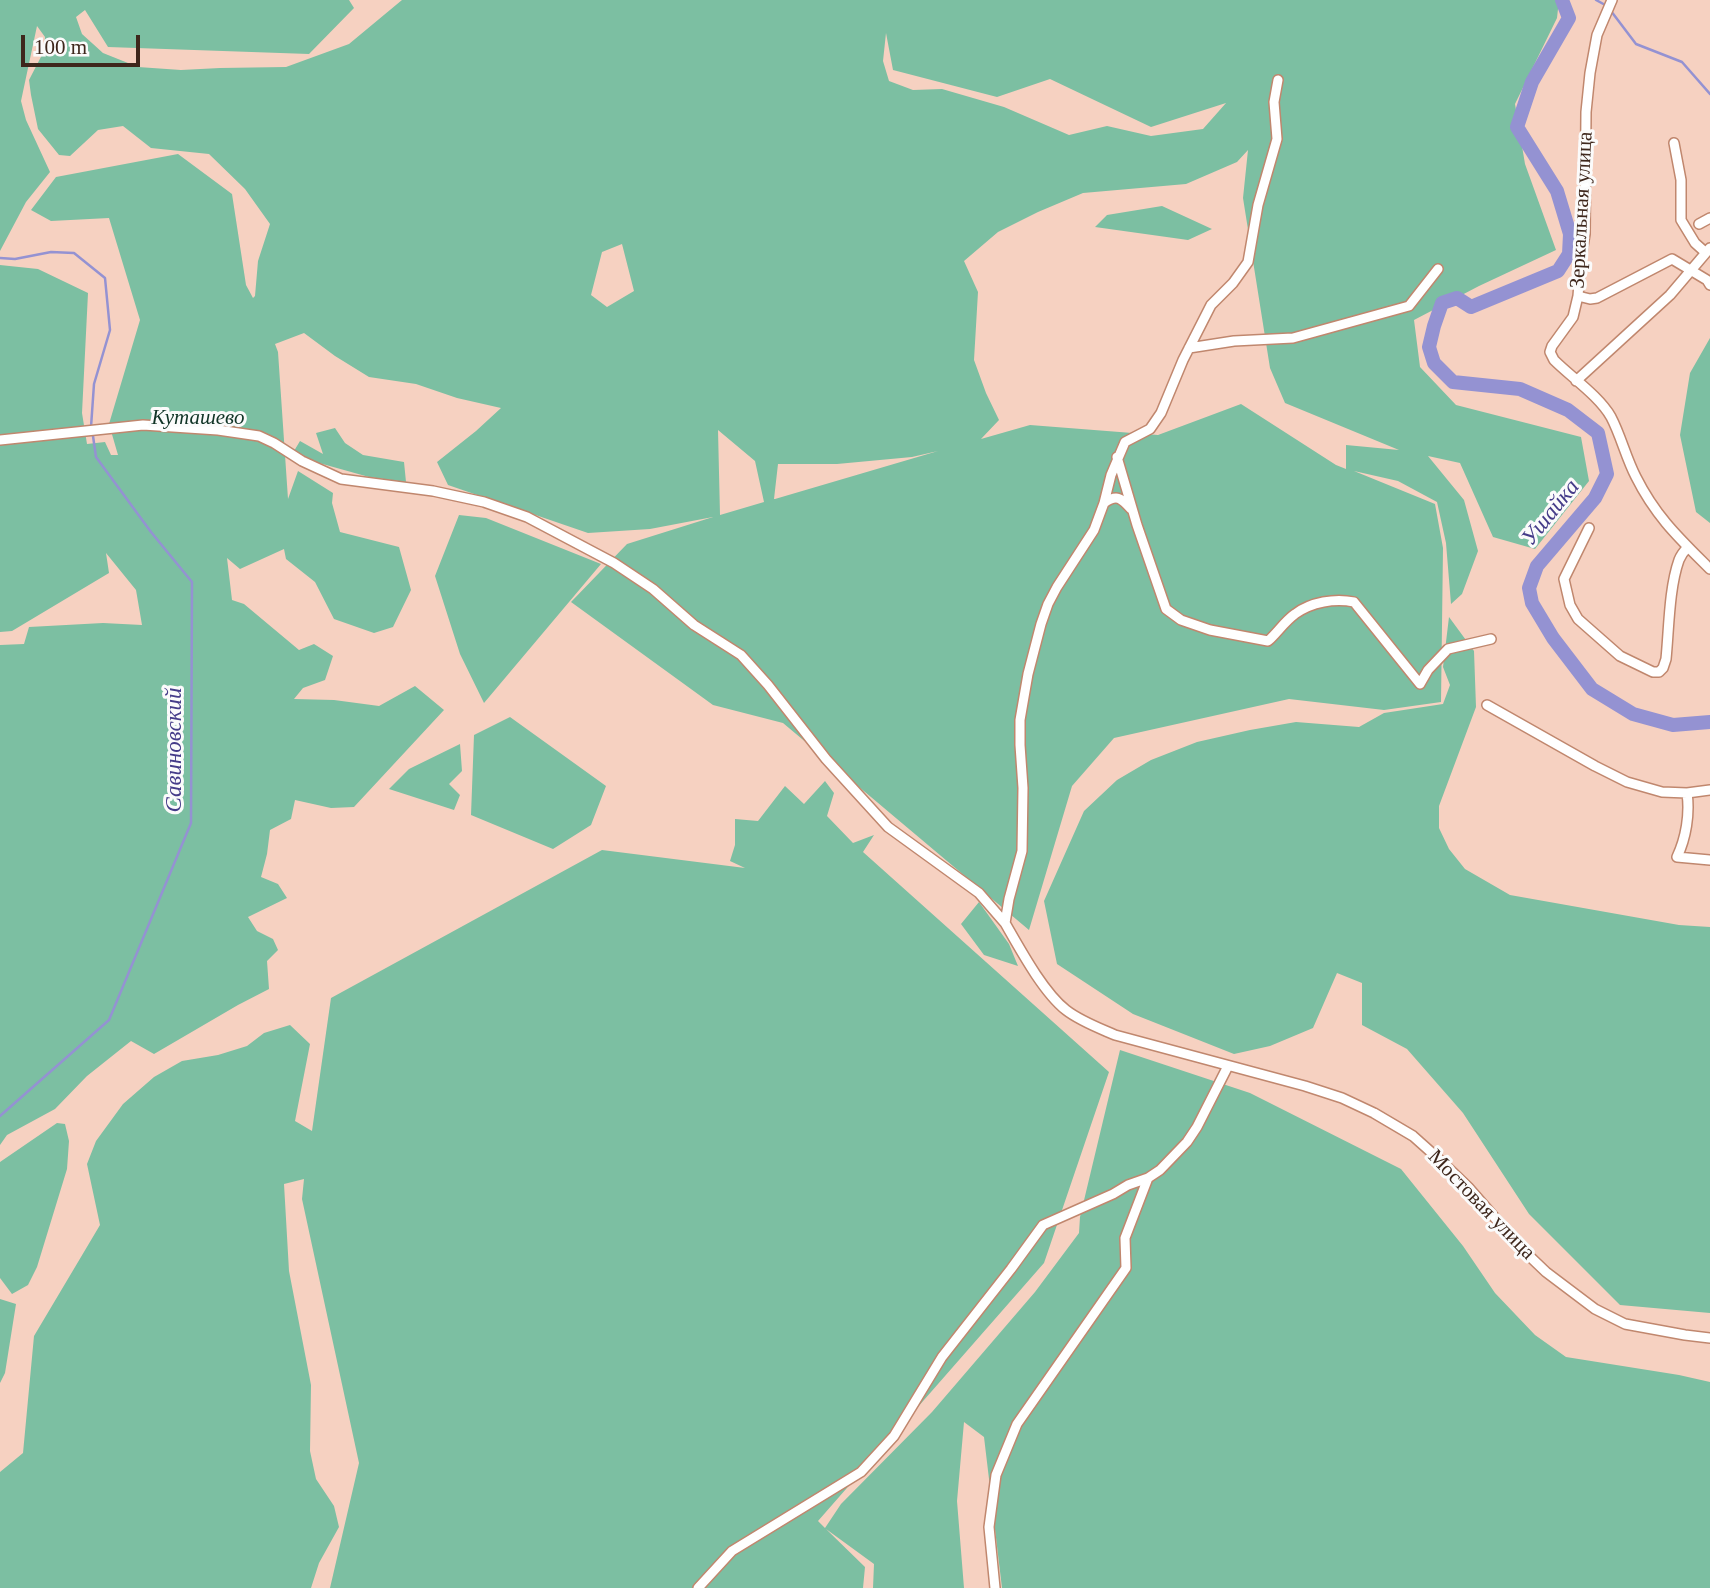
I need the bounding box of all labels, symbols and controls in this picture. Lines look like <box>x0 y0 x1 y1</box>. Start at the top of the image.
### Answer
scale bar <box>24 21 144 65</box>
text: 100 m <box>34 35 87 59</box>
street label: Зеркальная улица <box>1565 131 1599 289</box>
park label: Куташево <box>152 405 244 431</box>
water label: Ушайка <box>1516 474 1586 552</box>
water label: Савиновский <box>161 687 189 813</box>
street label: Мостовая улица <box>1422 1145 1540 1265</box>

